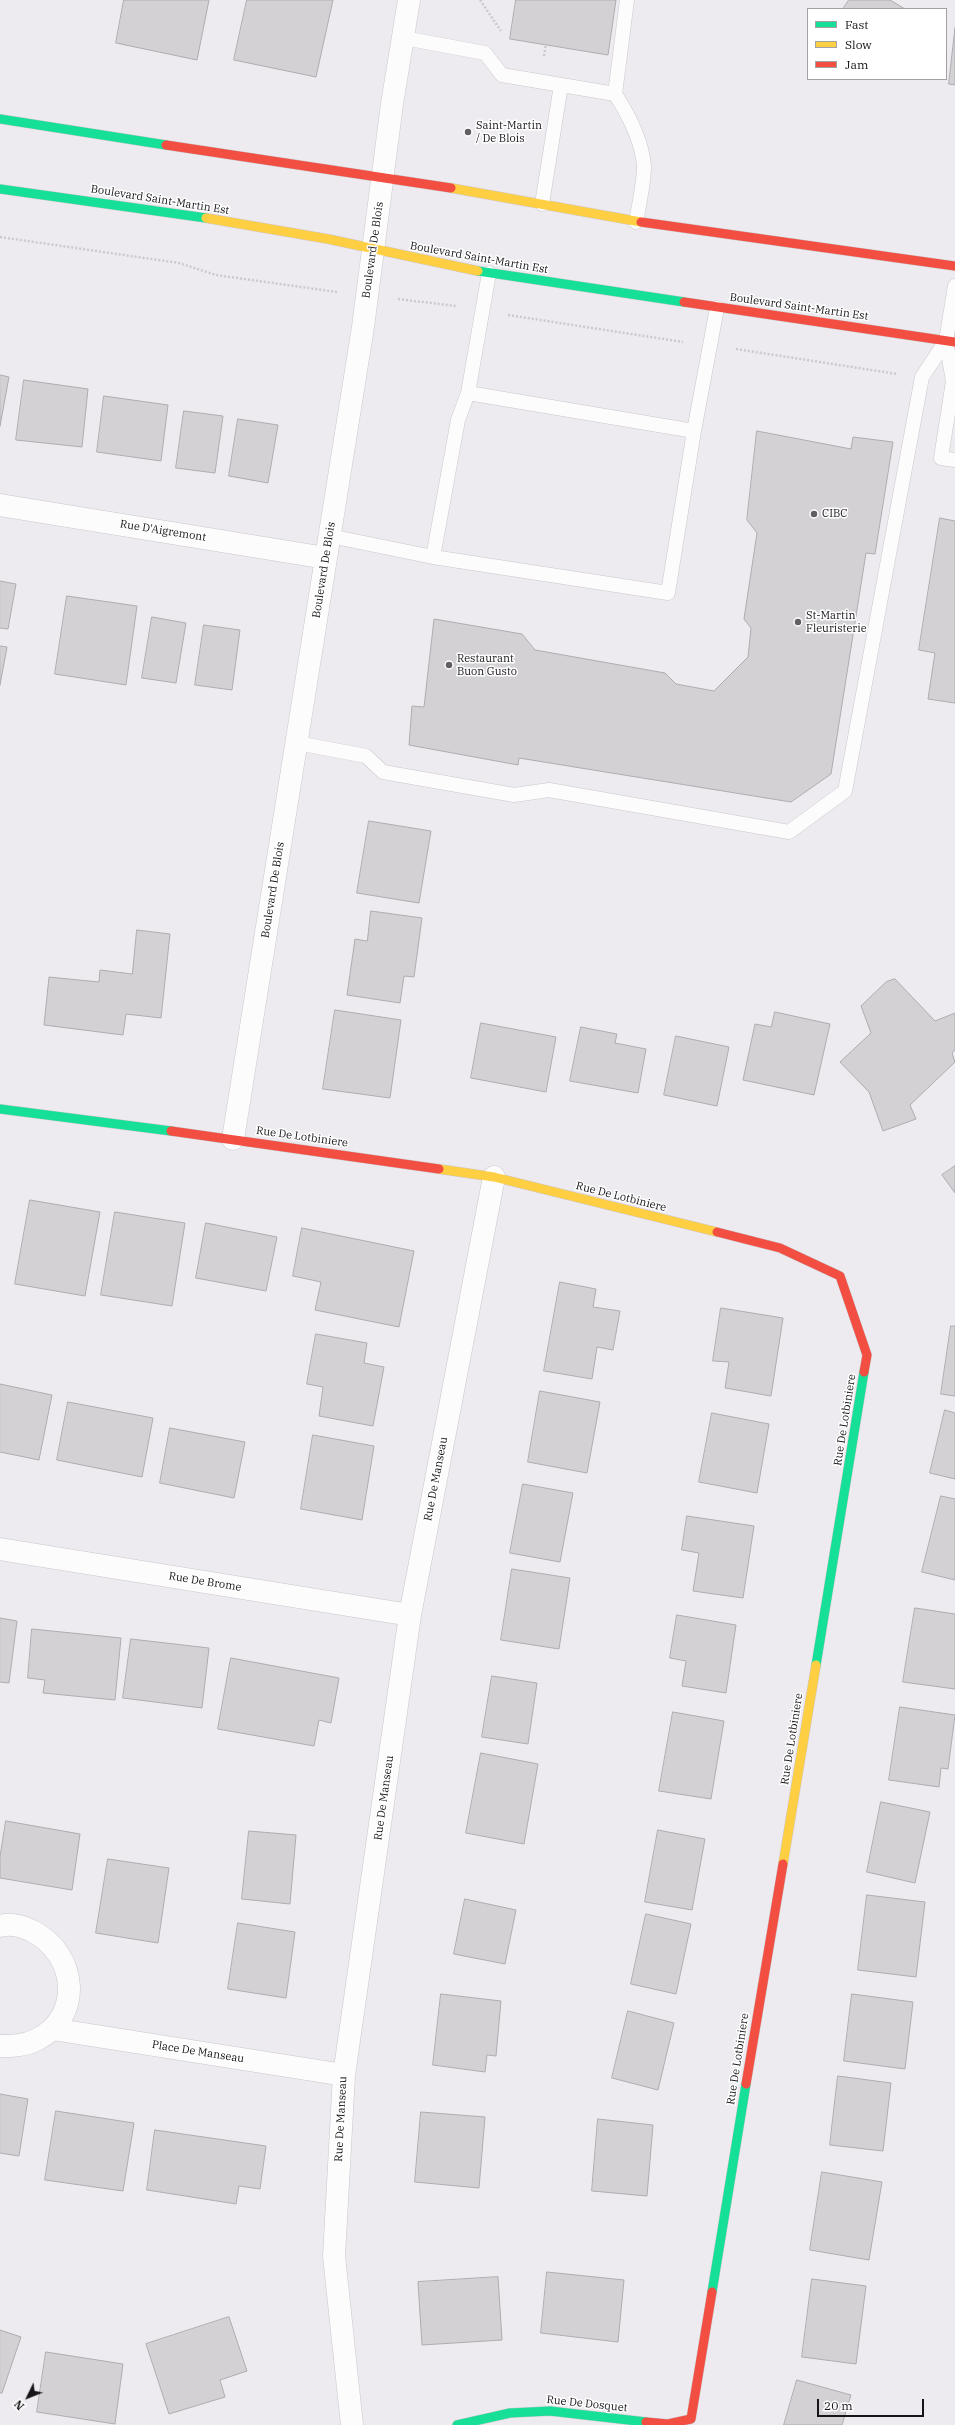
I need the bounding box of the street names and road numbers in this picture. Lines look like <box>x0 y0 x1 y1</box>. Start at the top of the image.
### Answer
street label: Boulevard Saint-Martin Est <box>90 183 230 217</box>
street label: Boulevard De Blois <box>360 201 386 299</box>
street label: Boulevard Saint-Martin Est <box>409 239 549 277</box>
street label: Boulevard Saint-Martin Est <box>729 291 869 323</box>
street label: Rue D'Aigremont <box>119 518 207 544</box>
street label: Boulevard De Blois <box>310 521 338 619</box>
street label: Boulevard De Blois <box>259 841 287 939</box>
street label: Rue De Lotbiniere <box>255 1124 349 1150</box>
street label: Rue De Lotbiniere <box>574 1179 668 1215</box>
street label: Rue De Lotbiniere <box>831 1373 859 1467</box>
street label: Rue De Manseau <box>421 1436 451 1522</box>
street label: Rue De Brome <box>168 1570 242 1594</box>
street label: Rue De Lotbiniere <box>778 1692 806 1786</box>
street label: Rue De Manseau <box>372 1755 396 1841</box>
street label: Rue De Lotbiniere <box>724 2012 752 2106</box>
street label: Place De Manseau <box>151 2038 245 2066</box>
street label: Rue De Manseau <box>332 2076 350 2162</box>
street label: Rue De Dosquet <box>546 2393 628 2415</box>

